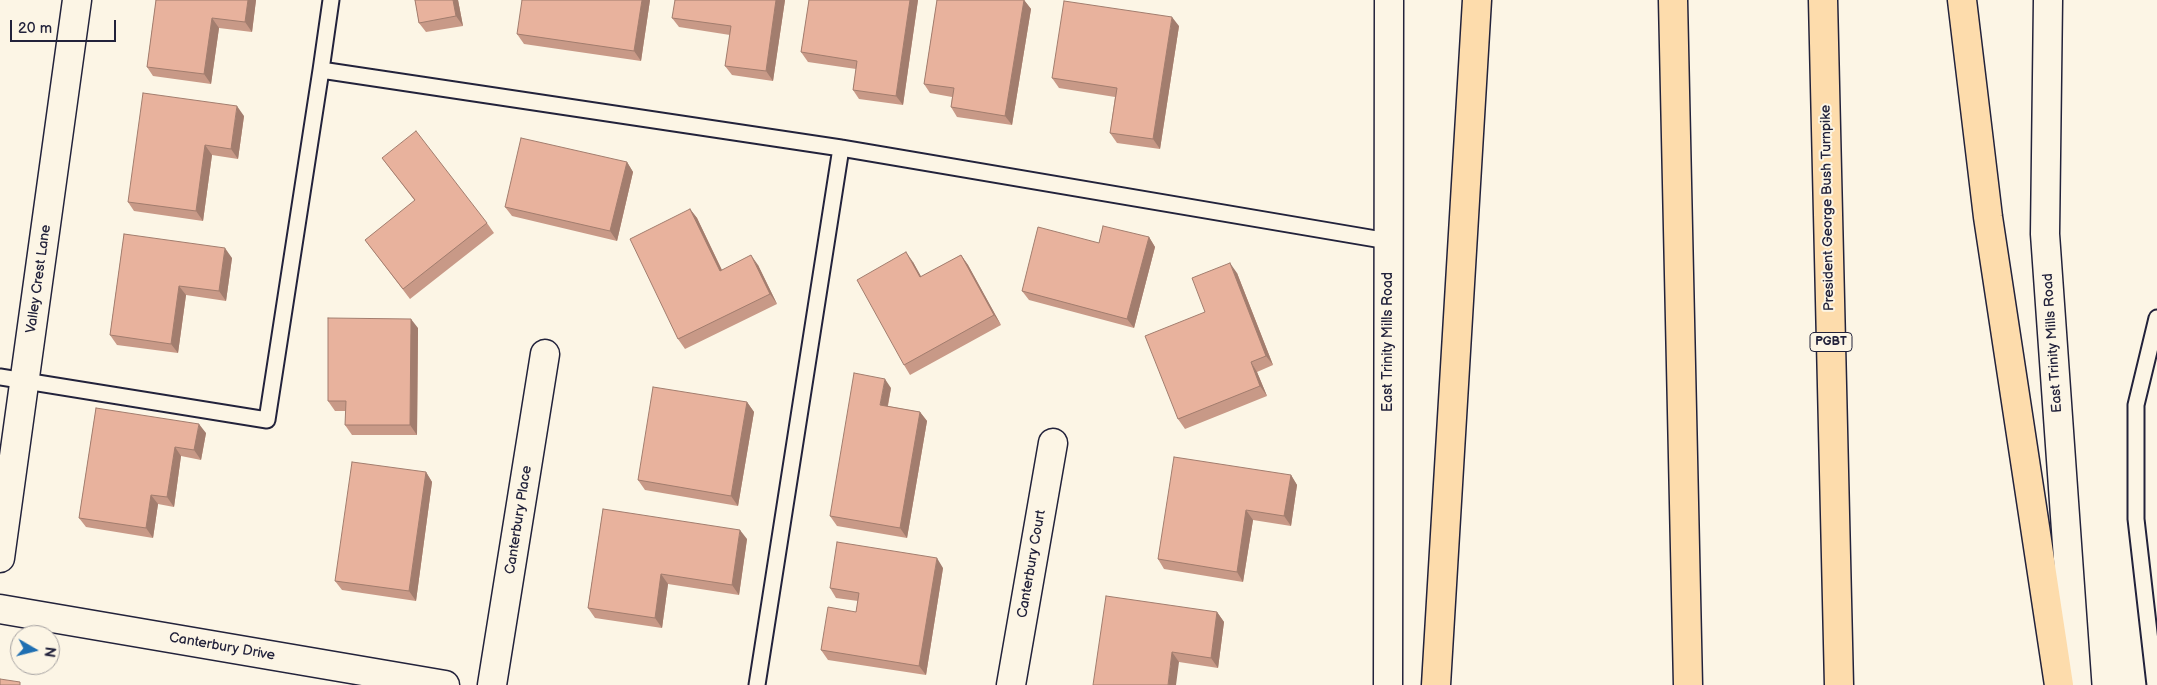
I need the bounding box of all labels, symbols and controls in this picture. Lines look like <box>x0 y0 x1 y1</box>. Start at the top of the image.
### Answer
scale bar <box>12 10 119 42</box>
text: 20 m <box>18 19 52 38</box>
street label: President George Bush Turnpike <box>1818 105 1838 311</box>
street label: Valley Crest Lane <box>23 224 55 334</box>
street label: East Trinity Mills Road <box>1380 272 1396 412</box>
street label: East Trinity Mills Road <box>2040 273 2066 413</box>
road number: PGBT <box>1810 332 1852 352</box>
street label: Canterbury Place <box>502 464 536 576</box>
street label: Canterbury Court <box>1014 509 1050 619</box>
north arrow <box>10 625 60 675</box>
street label: Canterbury Drive <box>168 629 276 665</box>
text: N <box>40 646 59 658</box>

